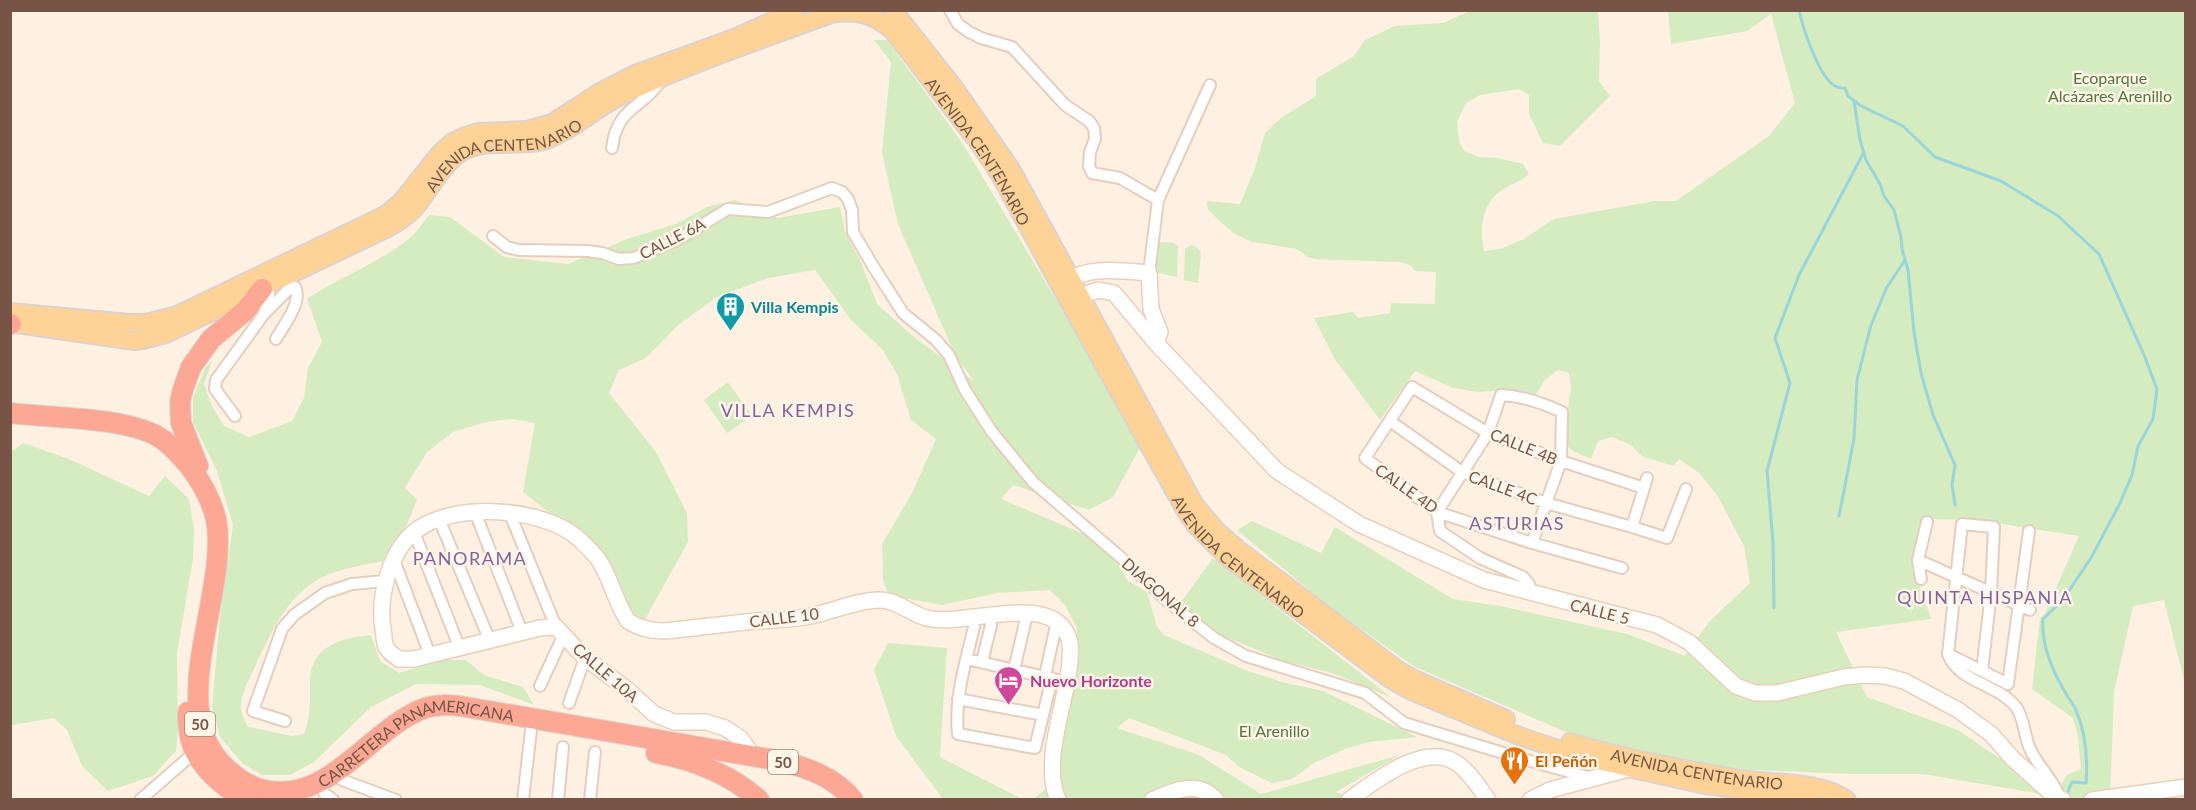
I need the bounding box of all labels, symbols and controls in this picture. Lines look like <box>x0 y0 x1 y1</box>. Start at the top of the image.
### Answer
park label: Ecoparque Alcázares Arenillo <box>2048 68 2172 105</box>
street label: AVENIDA CENTENARIO <box>922 73 1035 228</box>
street label: AVENIDA CENTENARIO <box>421 114 585 195</box>
street label: CALLE 6A <box>636 213 708 263</box>
building icon: Villa Kempis <box>714 290 746 332</box>
place label: Villa Kempis <box>750 297 839 316</box>
district label: VILLA KEMPIS <box>721 399 855 421</box>
street label: CALLE 4B <box>1488 424 1560 468</box>
street label: CALLE 4D <box>1372 459 1442 517</box>
street label: CALLE 4C <box>1466 466 1540 508</box>
street label: AVENIDA CENTENARIO <box>1169 492 1309 622</box>
district label: ASTURIAS <box>1469 512 1565 534</box>
district label: PANORAMA <box>413 547 527 569</box>
street label: DIAGONAL 8 <box>1119 553 1203 631</box>
district label: QUINTA HISPANIA <box>1897 586 2073 608</box>
street label: CALLE 5 <box>1568 594 1632 628</box>
street label: CALLE 10 <box>748 603 820 631</box>
street label: CALLE 10A <box>569 638 643 706</box>
hotel icon: Nuevo Horizonte <box>993 664 1025 706</box>
place label: Nuevo Horizonte <box>1030 671 1152 690</box>
street label: CARRETERA PANAMERICANA <box>314 695 516 790</box>
road number: 50 <box>185 712 215 736</box>
park label: El Arenillo <box>1239 721 1309 740</box>
restaurant icon: El Peñón <box>1498 744 1530 786</box>
street label: AVENIDA CENTENARIO <box>1609 744 1784 792</box>
road number: 50 <box>768 750 798 774</box>
place label: El Peñón <box>1535 751 1597 770</box>

